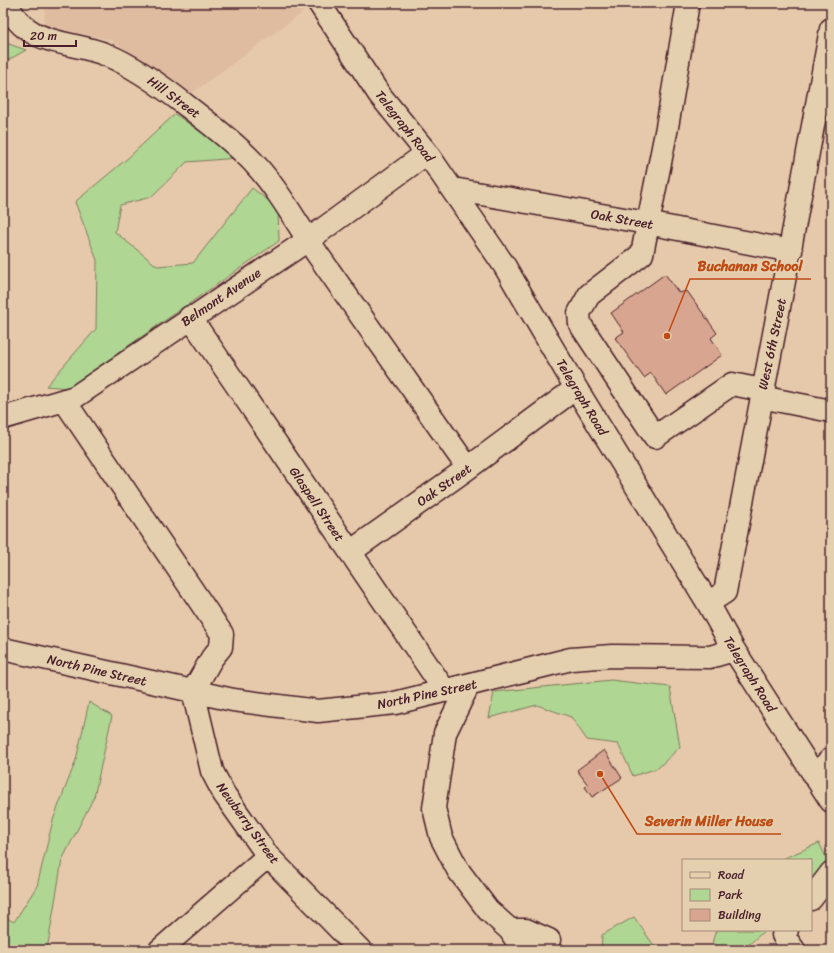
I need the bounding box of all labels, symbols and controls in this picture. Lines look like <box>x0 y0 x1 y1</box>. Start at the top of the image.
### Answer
scale bar <box>24 22 76 48</box>
text: 20 m <box>30 25 57 47</box>
street label: Hill Street <box>142 70 206 125</box>
street label: Telegraph Road <box>369 85 441 168</box>
street label: Oak Street <box>589 202 655 236</box>
callout: Buchanan School <box>690 253 811 279</box>
text: Buchanan School <box>698 254 803 279</box>
street label: Belmont Avenue <box>176 261 266 332</box>
street label: West 6th Street <box>751 296 793 392</box>
street label: Telegraph Road <box>550 354 615 441</box>
street label: Oak Street <box>412 457 477 513</box>
street label: Glaspell Street <box>283 462 351 547</box>
street label: Telegraph Road <box>717 631 783 718</box>
street label: North Pine Street <box>45 647 149 693</box>
street label: North Pine Street <box>375 672 479 716</box>
street label: Newberry Street <box>210 777 286 869</box>
callout: Severin Miller House <box>637 808 781 834</box>
text: Severin Miller House <box>644 809 774 834</box>
legend <box>682 859 812 931</box>
text: Road <box>718 864 745 886</box>
text: Park <box>718 884 743 906</box>
text: Building <box>718 904 761 926</box>

